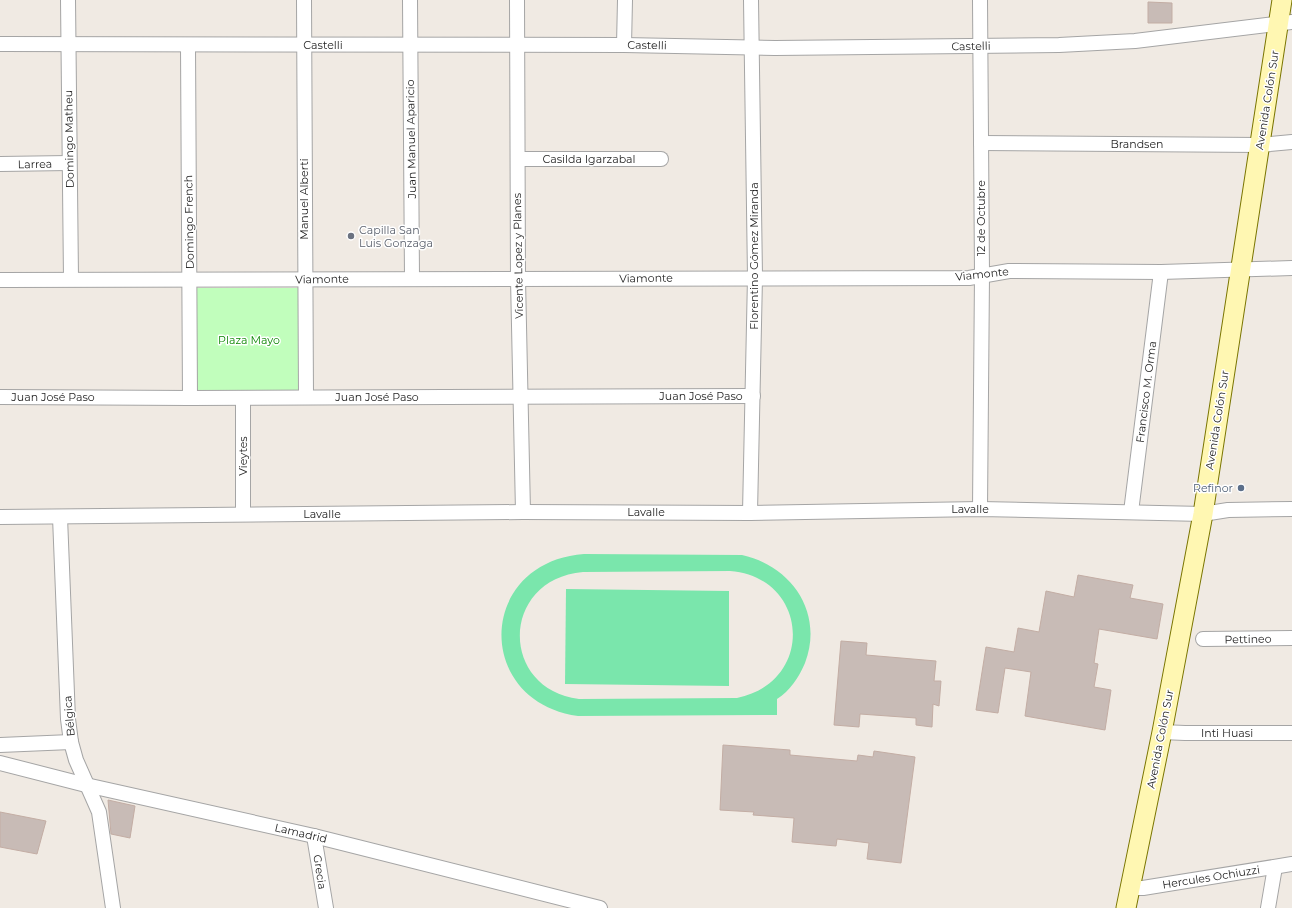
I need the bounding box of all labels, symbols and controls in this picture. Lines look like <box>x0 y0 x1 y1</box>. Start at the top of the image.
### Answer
street label: Castelli <box>303 38 343 52</box>
street label: Castelli <box>627 38 667 52</box>
street label: Castelli <box>951 39 991 53</box>
street label: Avenida Colón Sur <box>1252 49 1282 151</box>
street label: Juan Manuel Aparicio <box>403 79 419 200</box>
street label: Domingo Matheu <box>61 90 77 188</box>
street label: Brandsen <box>1110 137 1164 151</box>
street label: Casilda Igarzabal <box>542 152 636 166</box>
street label: Larrea <box>18 157 52 171</box>
street label: Manuel Alberti <box>297 158 311 240</box>
street label: Domingo French <box>181 175 197 269</box>
street label: 12 de Octubre <box>974 180 988 256</box>
street label: Florentino Gómez Miranda <box>747 182 761 330</box>
street label: Vicente Lopez y Planes <box>510 192 526 319</box>
place label: Capilla San Luis Gonzaga <box>359 223 433 250</box>
marker: Capilla San Luis Gonzaga <box>346 231 356 241</box>
street label: Viamonte <box>954 264 1010 284</box>
street label: Viamonte <box>619 271 673 285</box>
street label: Viamonte <box>295 272 349 286</box>
park label: Plaza Mayo <box>218 333 280 347</box>
street label: Francisco M. Orma <box>1133 340 1159 444</box>
street label: Avenida Colón Sur <box>1202 369 1232 471</box>
street label: Juan José Paso <box>658 389 743 403</box>
street label: Juan José Paso <box>10 390 95 404</box>
street label: Juan José Paso <box>334 390 419 404</box>
street label: Vieytes <box>236 436 250 476</box>
place label: Refinor <box>1193 481 1233 495</box>
marker: Refinor <box>1236 483 1246 493</box>
street label: Lavalle <box>951 502 989 516</box>
street label: Lavalle <box>627 505 665 519</box>
street label: Lavalle <box>303 507 341 521</box>
street label: Pettineo <box>1224 632 1272 646</box>
street label: Avenida Colón Sur <box>1144 688 1176 790</box>
street label: Bélgica <box>60 695 78 737</box>
street label: Inti Huasi <box>1201 726 1253 740</box>
street label: Lamadrid <box>273 820 329 846</box>
street label: Grecia <box>310 854 330 890</box>
street label: Hercules Ochiuzzi <box>1161 862 1261 892</box>

